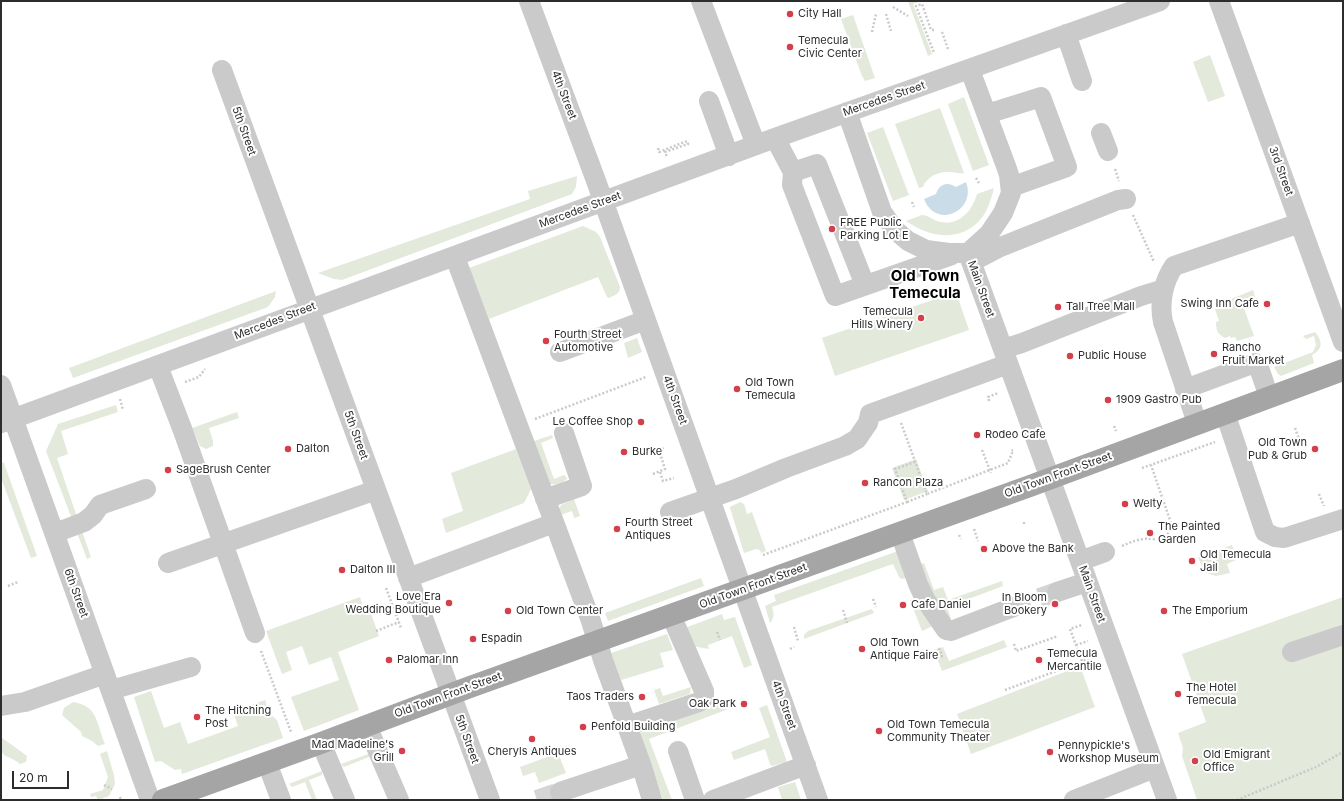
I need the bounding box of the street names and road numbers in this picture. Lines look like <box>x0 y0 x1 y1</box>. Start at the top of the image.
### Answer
street label: 4th Street <box>549 69 579 121</box>
street label: Mercedes Street <box>841 79 927 119</box>
street label: 5th Street <box>229 105 259 157</box>
street label: 3rd Street <box>1266 144 1296 198</box>
street label: Mercedes Street <box>537 189 623 231</box>
street label: Main Street <box>965 259 997 319</box>
street label: Mercedes Street <box>232 299 318 343</box>
street label: 4th Street <box>660 374 690 426</box>
street label: 5th Street <box>341 409 371 461</box>
street label: Old Town Front Street <box>1003 449 1113 501</box>
street label: Old Town Front Street <box>698 560 808 612</box>
street label: Main Street <box>1076 564 1108 624</box>
street label: 6th Street <box>61 567 91 619</box>
street label: Old Town Front Street <box>393 669 503 721</box>
street label: 4th Street <box>769 679 799 731</box>
street label: 5th Street <box>452 713 482 765</box>

